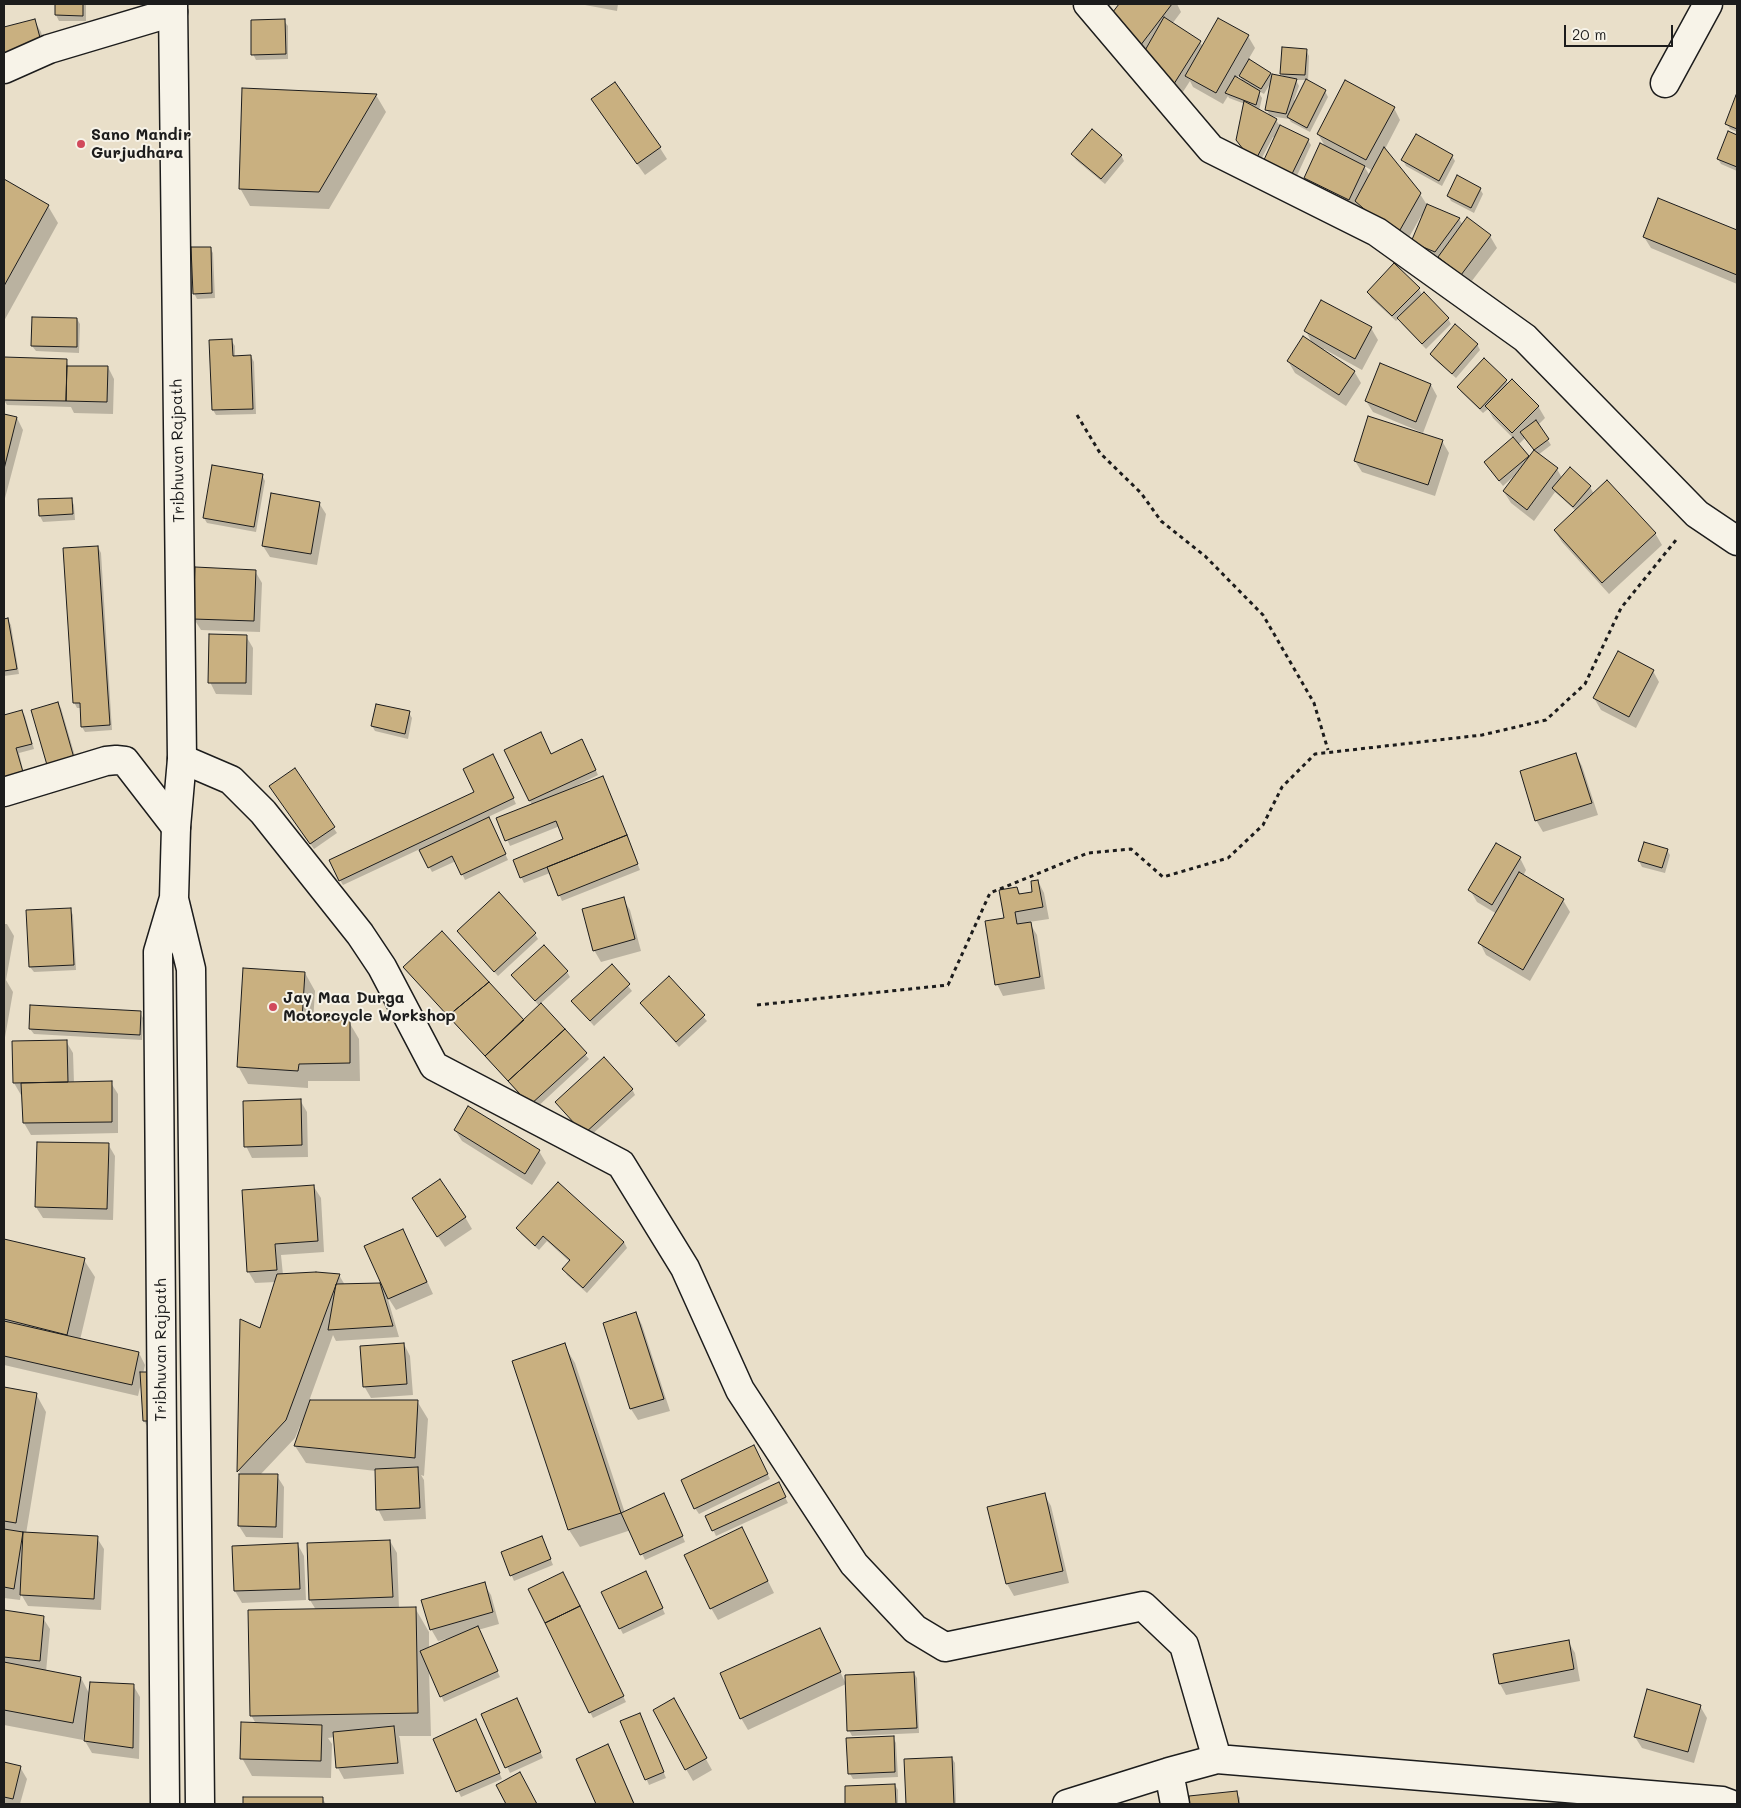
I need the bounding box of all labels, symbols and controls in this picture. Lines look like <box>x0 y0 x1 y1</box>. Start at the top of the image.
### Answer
scale bar <box>1566 15 1675 47</box>
text: 20 m <box>1572 24 1606 44</box>
place label: Sano Mandir Gurjudhara <box>91 125 191 163</box>
marker: Sano Mandir Gurjudhara <box>75 138 87 150</box>
street label: Tribhuvan Rajpath <box>167 379 189 523</box>
place label: Jay Maa Durga Motorcycle Workshop <box>283 988 456 1026</box>
marker: Jay Maa Durga Motorcycle Workshop <box>267 1001 279 1013</box>
street label: Tribhuvan Rajpath <box>151 1278 171 1422</box>

